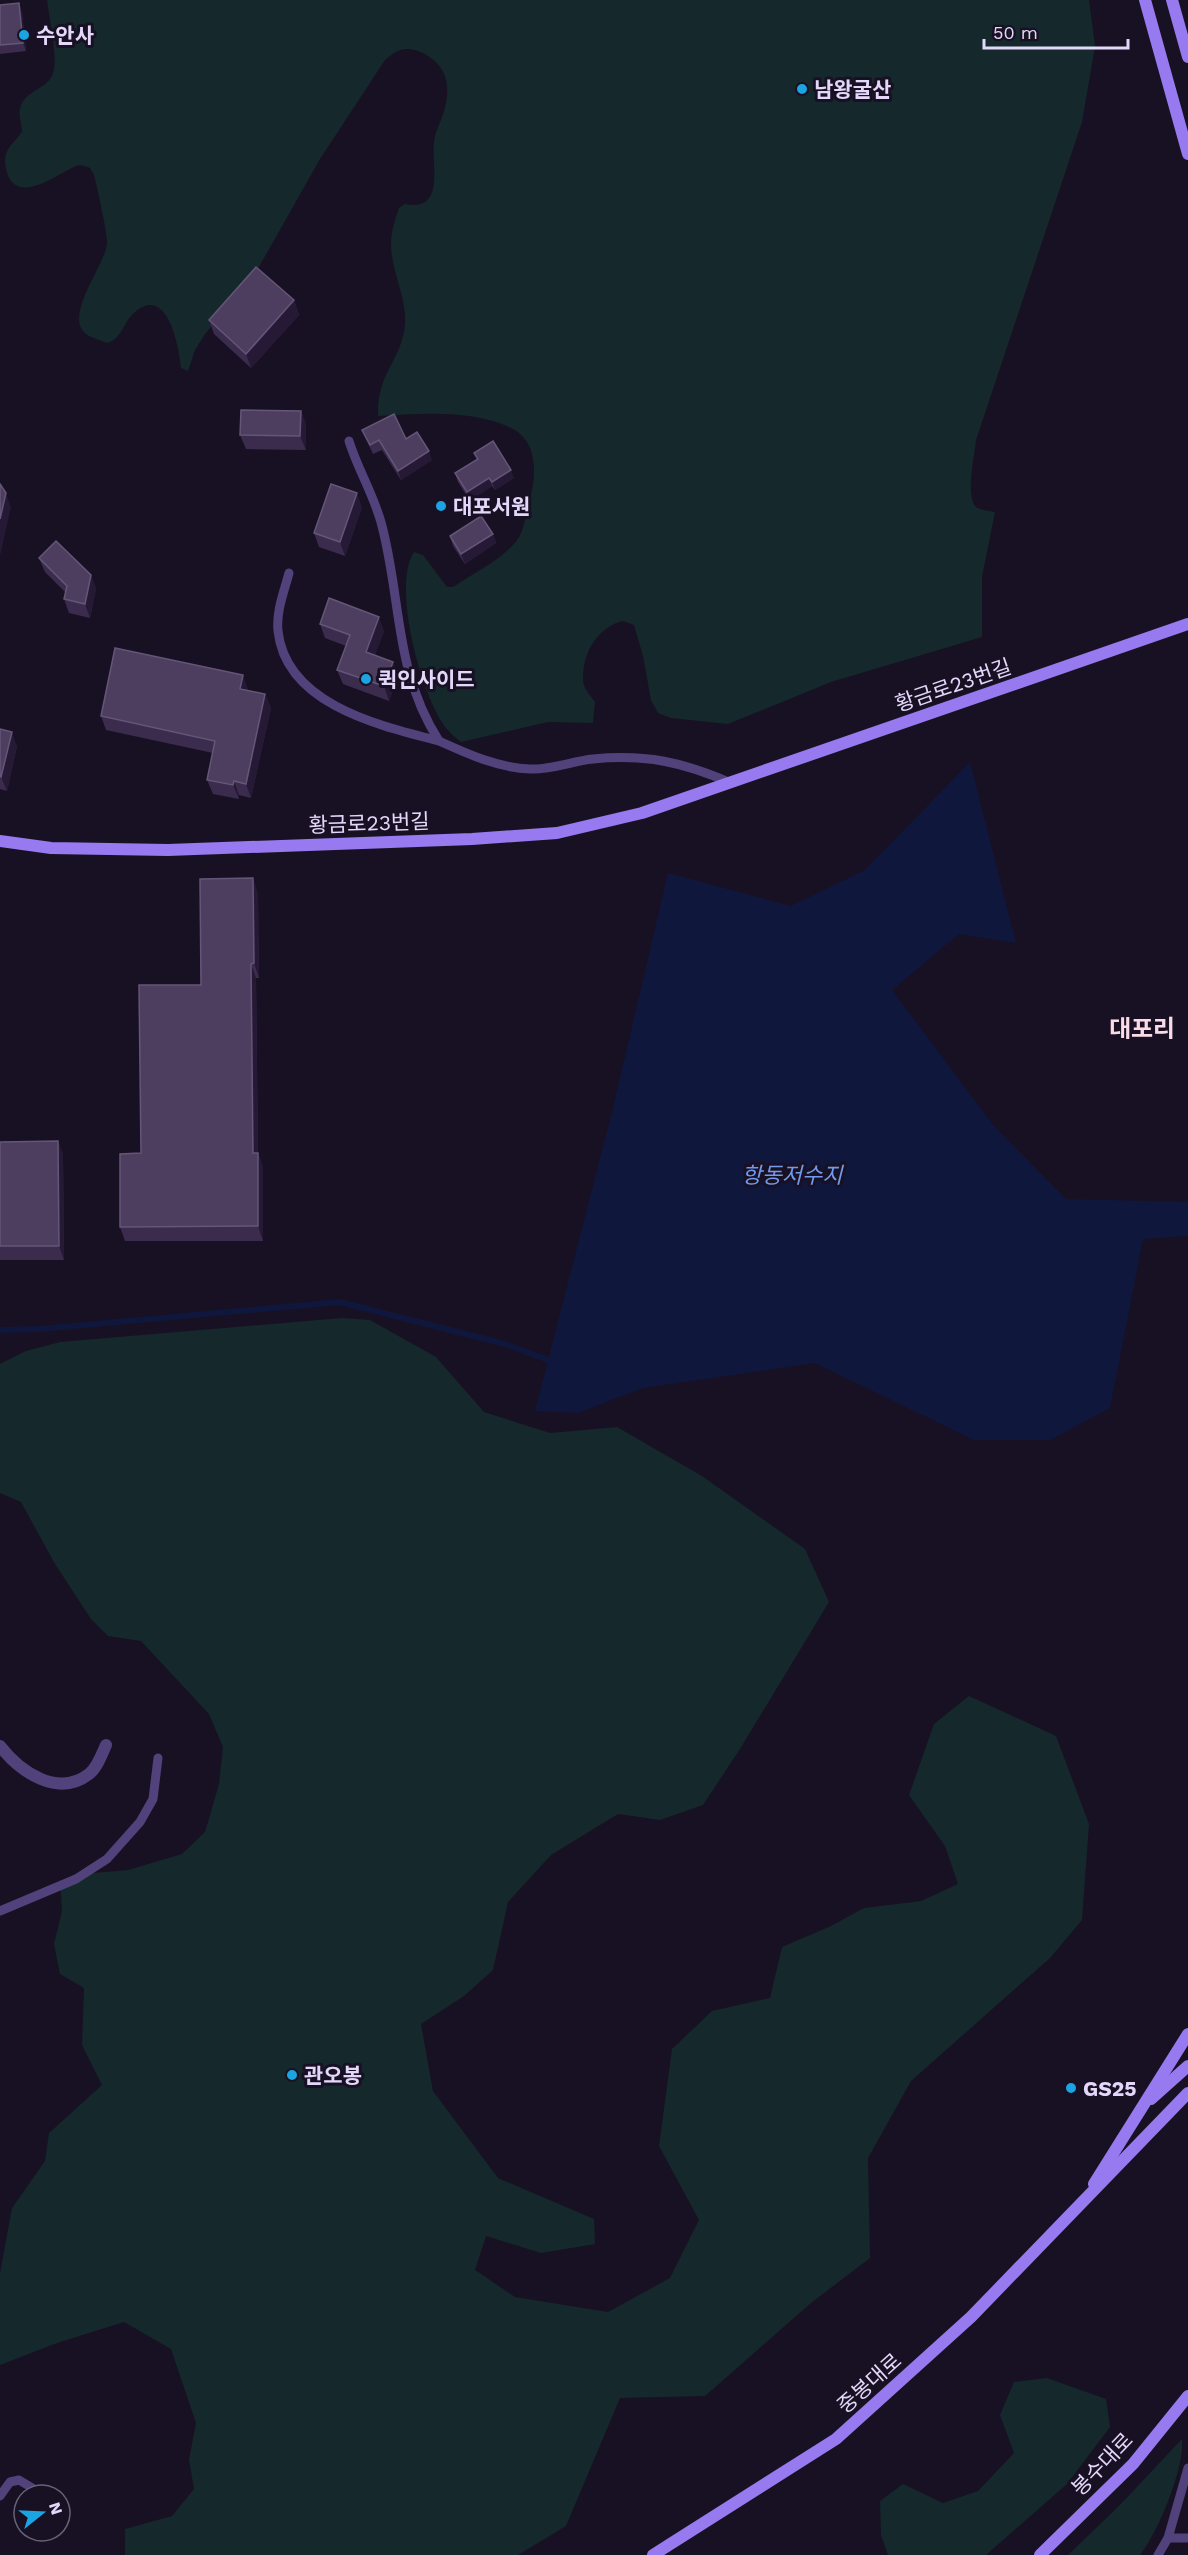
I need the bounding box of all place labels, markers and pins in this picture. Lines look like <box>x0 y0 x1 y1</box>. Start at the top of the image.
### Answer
place label: 수안사 <box>36 23 94 48</box>
marker: 수안사 <box>17 28 31 42</box>
place label: 남왕굴산 <box>814 77 891 102</box>
marker: 남왕굴산 <box>795 82 809 96</box>
place label: 대포서원 <box>453 494 530 519</box>
marker: 대포서원 <box>434 499 448 513</box>
place label: 퀵인사이드 <box>378 667 475 692</box>
marker: 퀵인사이드 <box>359 672 373 686</box>
place label: 관오봉 <box>304 2063 362 2088</box>
marker: 관오봉 <box>285 2068 299 2082</box>
place label: GS25 <box>1083 2076 1137 2101</box>
marker: GS25 <box>1064 2081 1078 2095</box>

